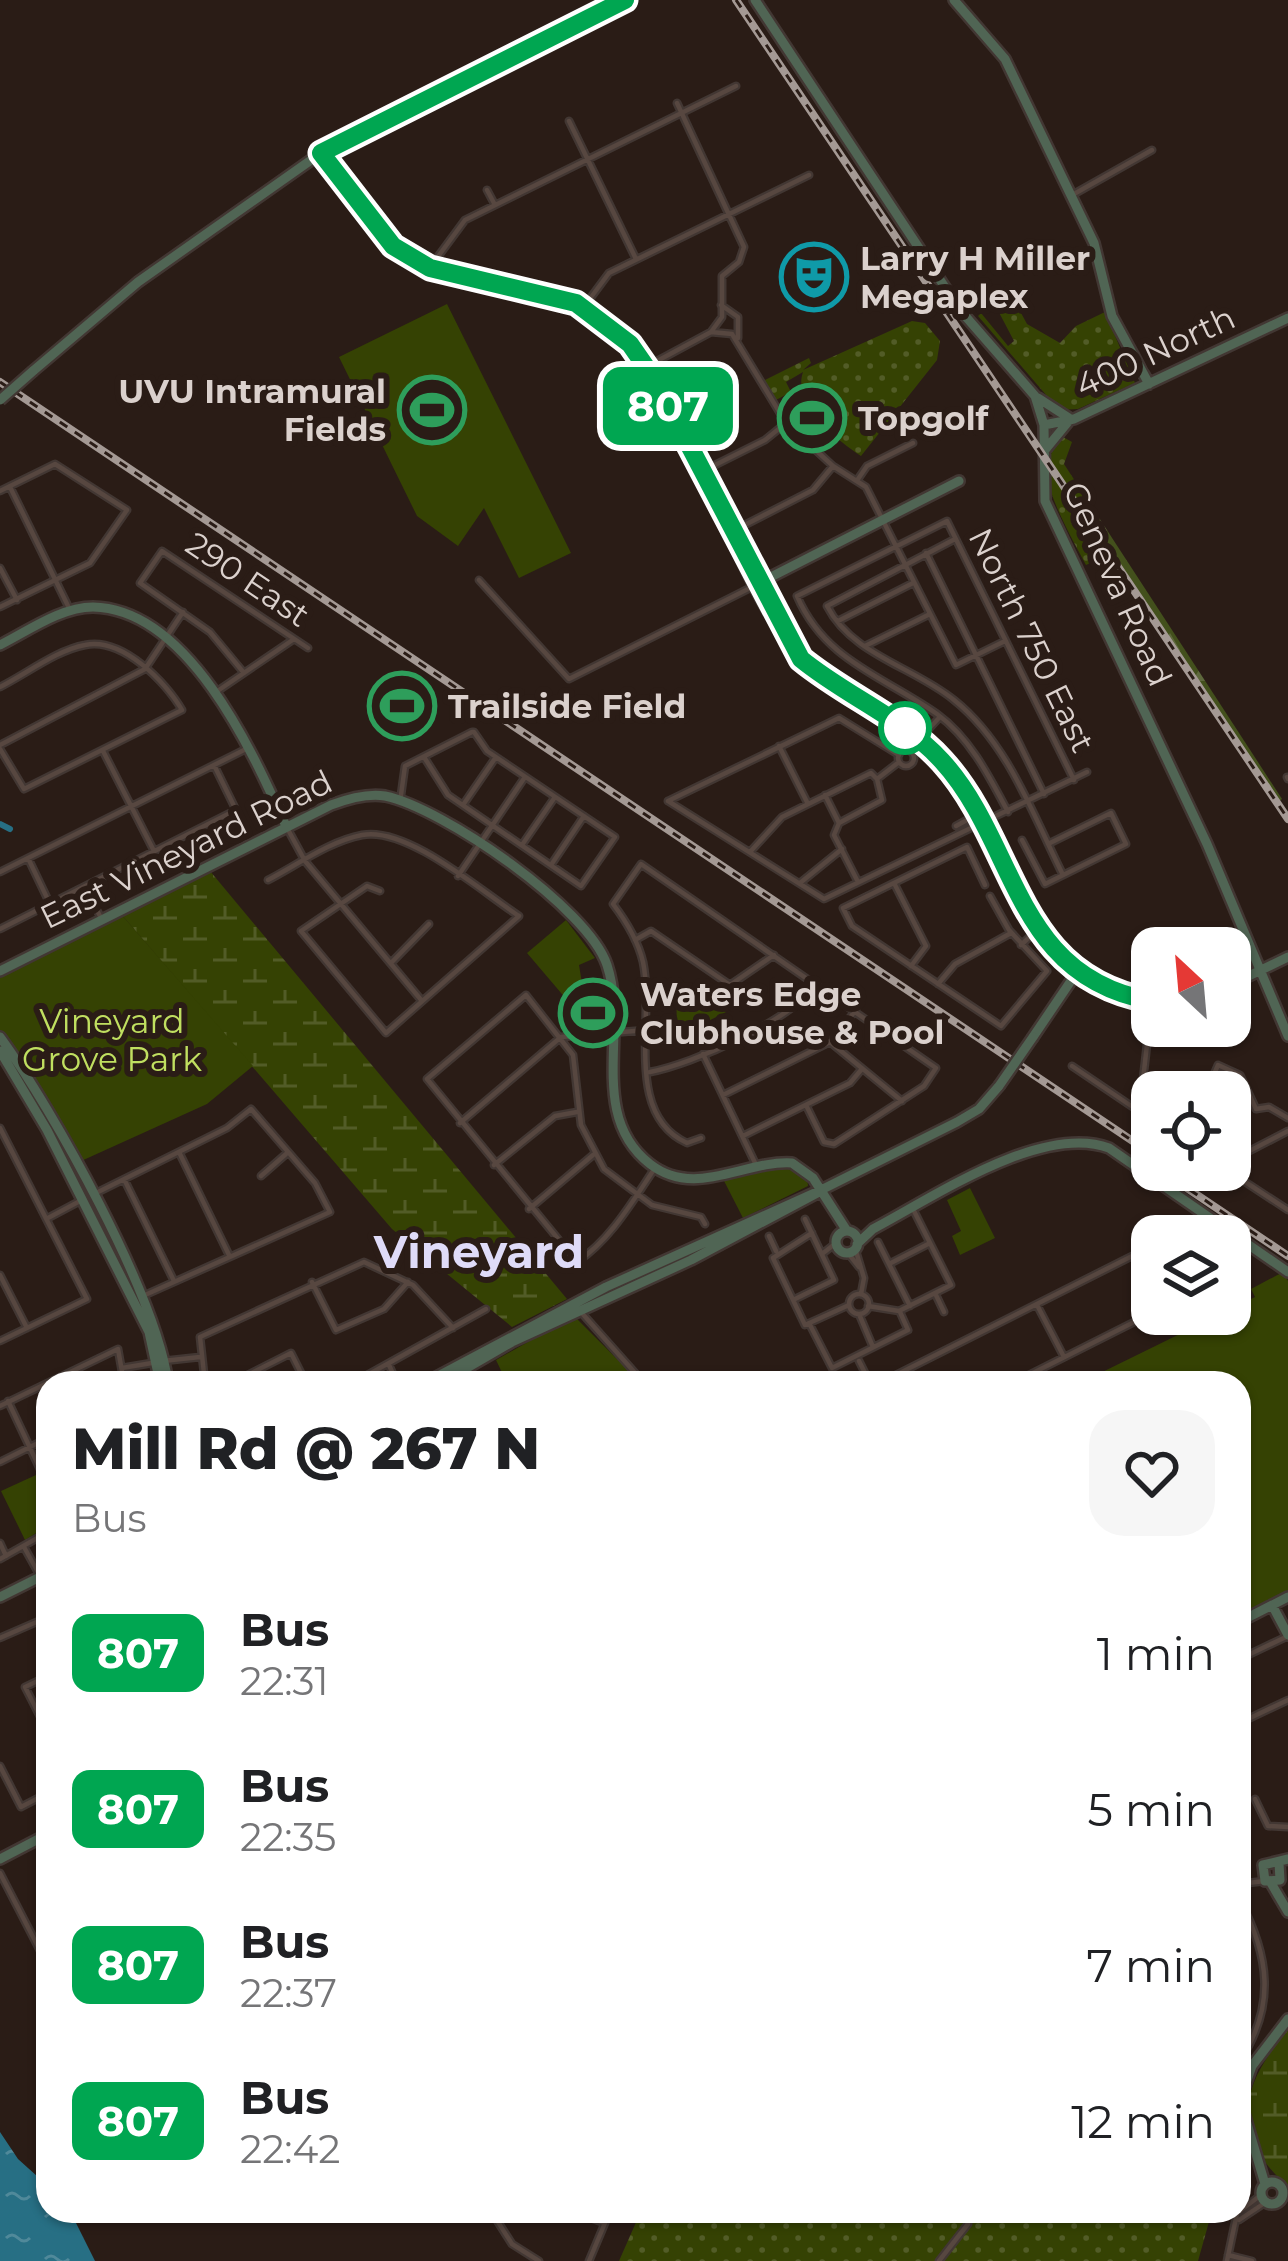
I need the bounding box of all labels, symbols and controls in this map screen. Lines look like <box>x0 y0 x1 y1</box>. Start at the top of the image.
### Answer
place label: Larry H Miller Megaplex <box>860 238 1090 316</box>
theatre icon: Larry H Miller Megaplex <box>779 242 849 312</box>
street label: 400 North <box>1069 297 1241 405</box>
line badge: 807 <box>599 367 737 445</box>
place label: UVU Intramural Fields <box>118 371 386 449</box>
sports icon: UVU Intramural Fields <box>397 375 467 445</box>
text: 807 <box>627 380 709 432</box>
sports icon: Topgolf <box>777 383 847 453</box>
place label: Topgolf <box>858 398 990 438</box>
street label: Geneva Road <box>1055 476 1181 692</box>
street label: North 750 East <box>960 521 1104 759</box>
street label: 290 East <box>179 523 317 635</box>
sports icon: Trailside Field <box>367 671 437 741</box>
place label: Trailside Field <box>448 686 686 726</box>
unlabelled marker <box>880 703 930 753</box>
street label: East Vineyard Road <box>34 761 338 937</box>
north arrow <box>1131 927 1251 1047</box>
map controls <box>1131 927 1251 1335</box>
place label: Waters Edge Clubhouse & Pool <box>640 974 944 1052</box>
sports icon: Waters Edge Clubhouse & Pool <box>558 978 628 1048</box>
park label: Vineyard Grove Park <box>22 1001 202 1079</box>
button: locate <box>1131 1071 1251 1191</box>
button: layers <box>1131 1215 1251 1335</box>
district label: Vineyard <box>373 1224 584 1279</box>
button: heart <box>1089 1410 1215 1536</box>
text: Mill Rd @ 267 N <box>72 1414 540 1483</box>
text: Bus <box>72 1494 147 1542</box>
text: Bus <box>240 1602 329 1657</box>
text: 1 min <box>1097 1626 1215 1681</box>
text: 807 <box>97 1627 179 1679</box>
text: 22:31 <box>240 1657 329 1705</box>
text: Bus <box>240 1758 329 1813</box>
text: 5 min <box>1087 1782 1215 1837</box>
text: 807 <box>97 1783 179 1835</box>
text: 22:35 <box>240 1813 336 1861</box>
text: Bus <box>240 1914 329 1969</box>
text: 7 min <box>1086 1938 1215 1993</box>
text: 807 <box>97 1939 179 1991</box>
text: 22:37 <box>240 1969 337 2017</box>
text: Bus <box>240 2070 329 2125</box>
text: 12 min <box>1071 2094 1215 2149</box>
text: 807 <box>97 2095 179 2147</box>
text: 22:42 <box>240 2125 340 2173</box>

